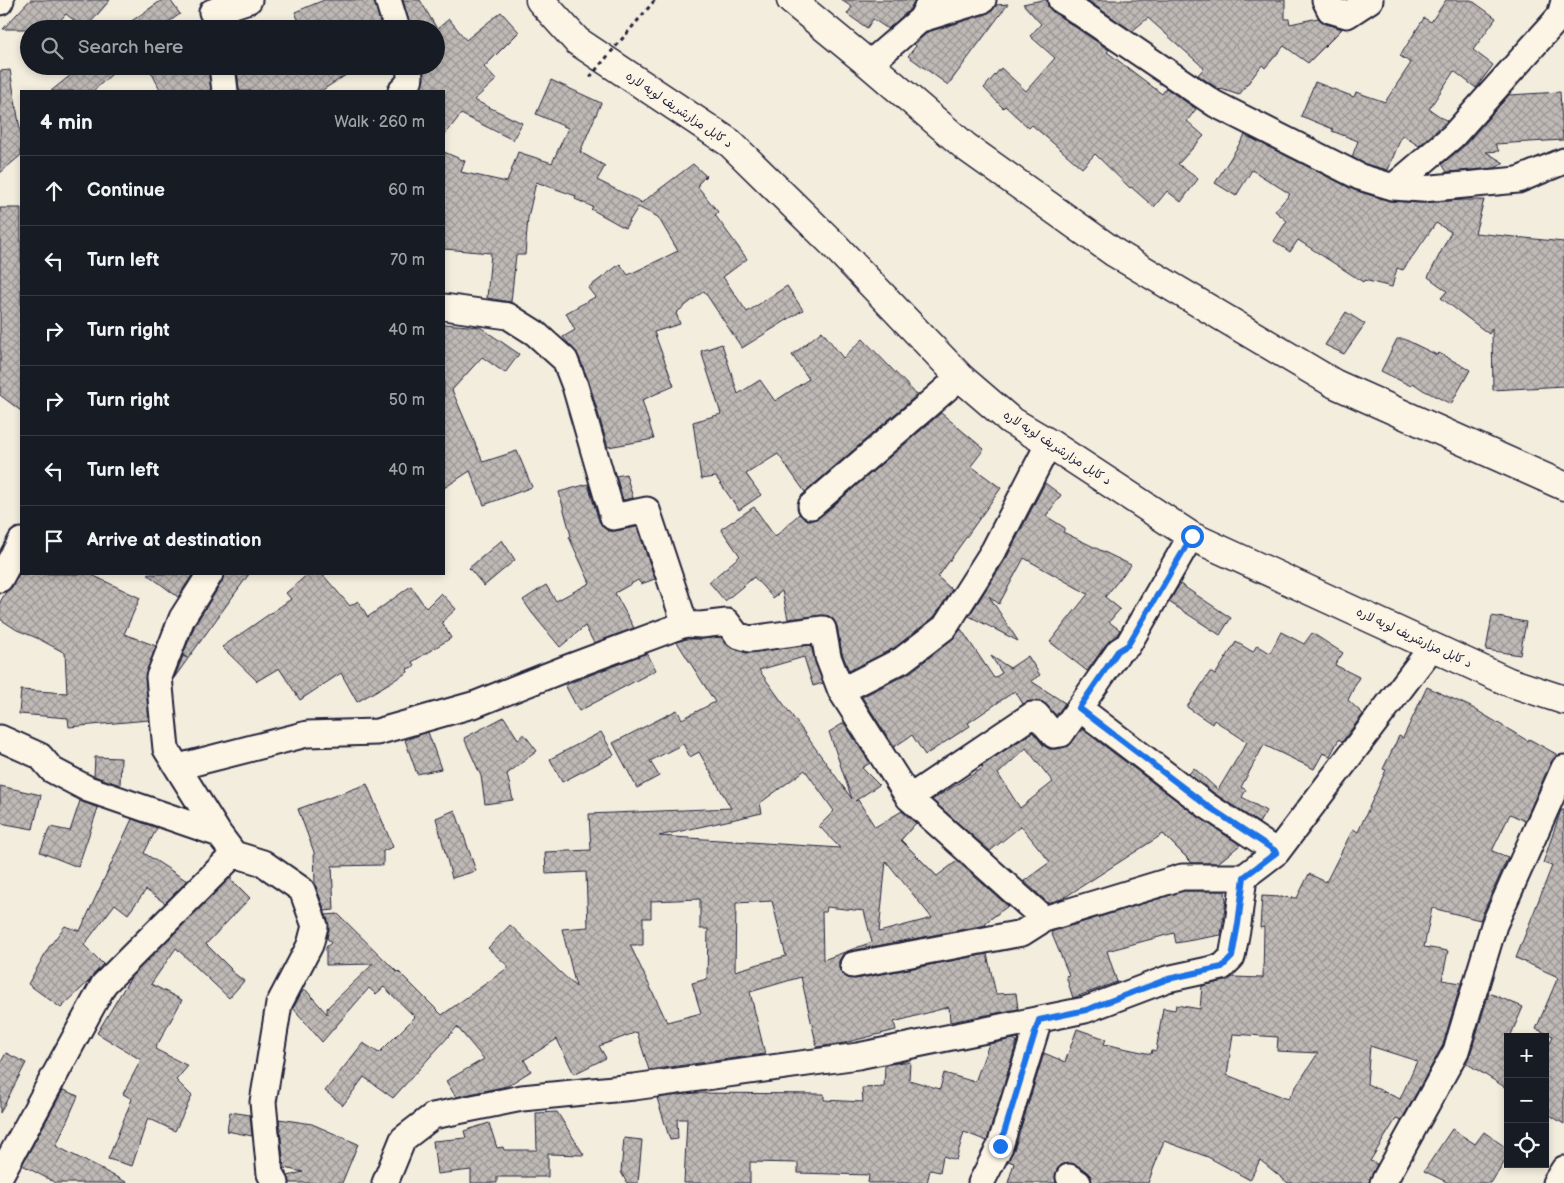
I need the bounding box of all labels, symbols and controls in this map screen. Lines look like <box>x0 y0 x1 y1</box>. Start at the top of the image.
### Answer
search box <box>20 20 445 75</box>
icon: search <box>38 34 66 62</box>
text: Search here <box>78 36 183 59</box>
street label: د کابل مزارشریف لویه لاره <box>623 69 735 151</box>
text: 4 min <box>40 110 93 135</box>
text: Walk · 260 m <box>334 113 425 132</box>
icon: ahead <box>40 177 68 205</box>
text: Continue <box>87 179 165 202</box>
text: 60 m <box>388 181 425 200</box>
icon: left <box>40 247 68 275</box>
text: Turn left <box>87 249 159 272</box>
text: 70 m <box>390 251 425 270</box>
icon: right <box>40 317 68 345</box>
text: Turn right <box>87 319 170 342</box>
text: 40 m <box>388 321 425 340</box>
icon: right <box>40 387 68 415</box>
text: Turn right <box>87 389 170 412</box>
text: 50 m <box>389 391 425 410</box>
street label: د کابل مزارشریف لویه لاره <box>1000 407 1114 489</box>
icon: left <box>40 457 68 485</box>
text: Turn left <box>87 459 159 482</box>
text: 40 m <box>388 461 425 480</box>
route start <box>1181 525 1204 548</box>
icon: arrive <box>40 527 68 555</box>
text: Arrive at destination <box>87 529 262 552</box>
street label: د کابل مزارشریف لویه لاره <box>1354 605 1474 671</box>
map controls <box>1504 1033 1549 1168</box>
button: + <box>1504 1033 1549 1078</box>
button: − <box>1504 1078 1549 1123</box>
button: locate <box>1504 1123 1549 1168</box>
route end <box>989 1135 1012 1158</box>

